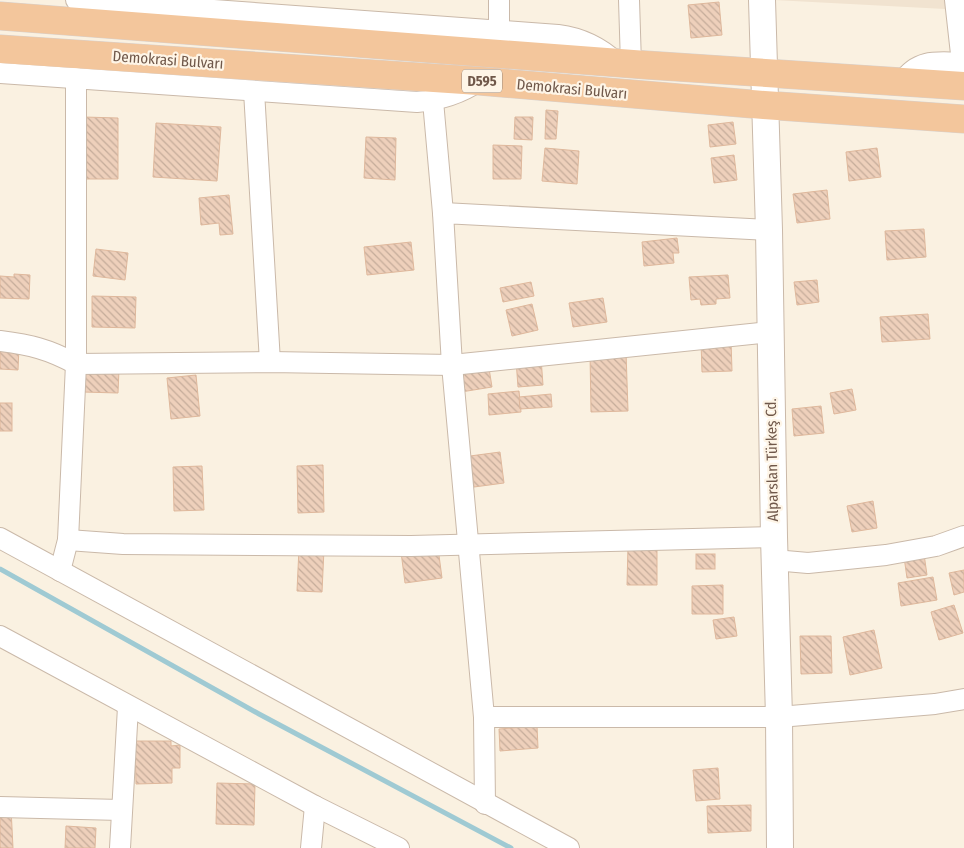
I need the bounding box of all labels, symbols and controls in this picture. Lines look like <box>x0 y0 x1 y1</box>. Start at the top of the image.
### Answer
street label: Demokrasi Bulvarı <box>112 47 224 73</box>
road number: D595 <box>462 70 502 92</box>
street label: Demokrasi Bulvarı <box>516 75 628 103</box>
street label: Alparslan Türkeş Cd. <box>762 398 782 522</box>

